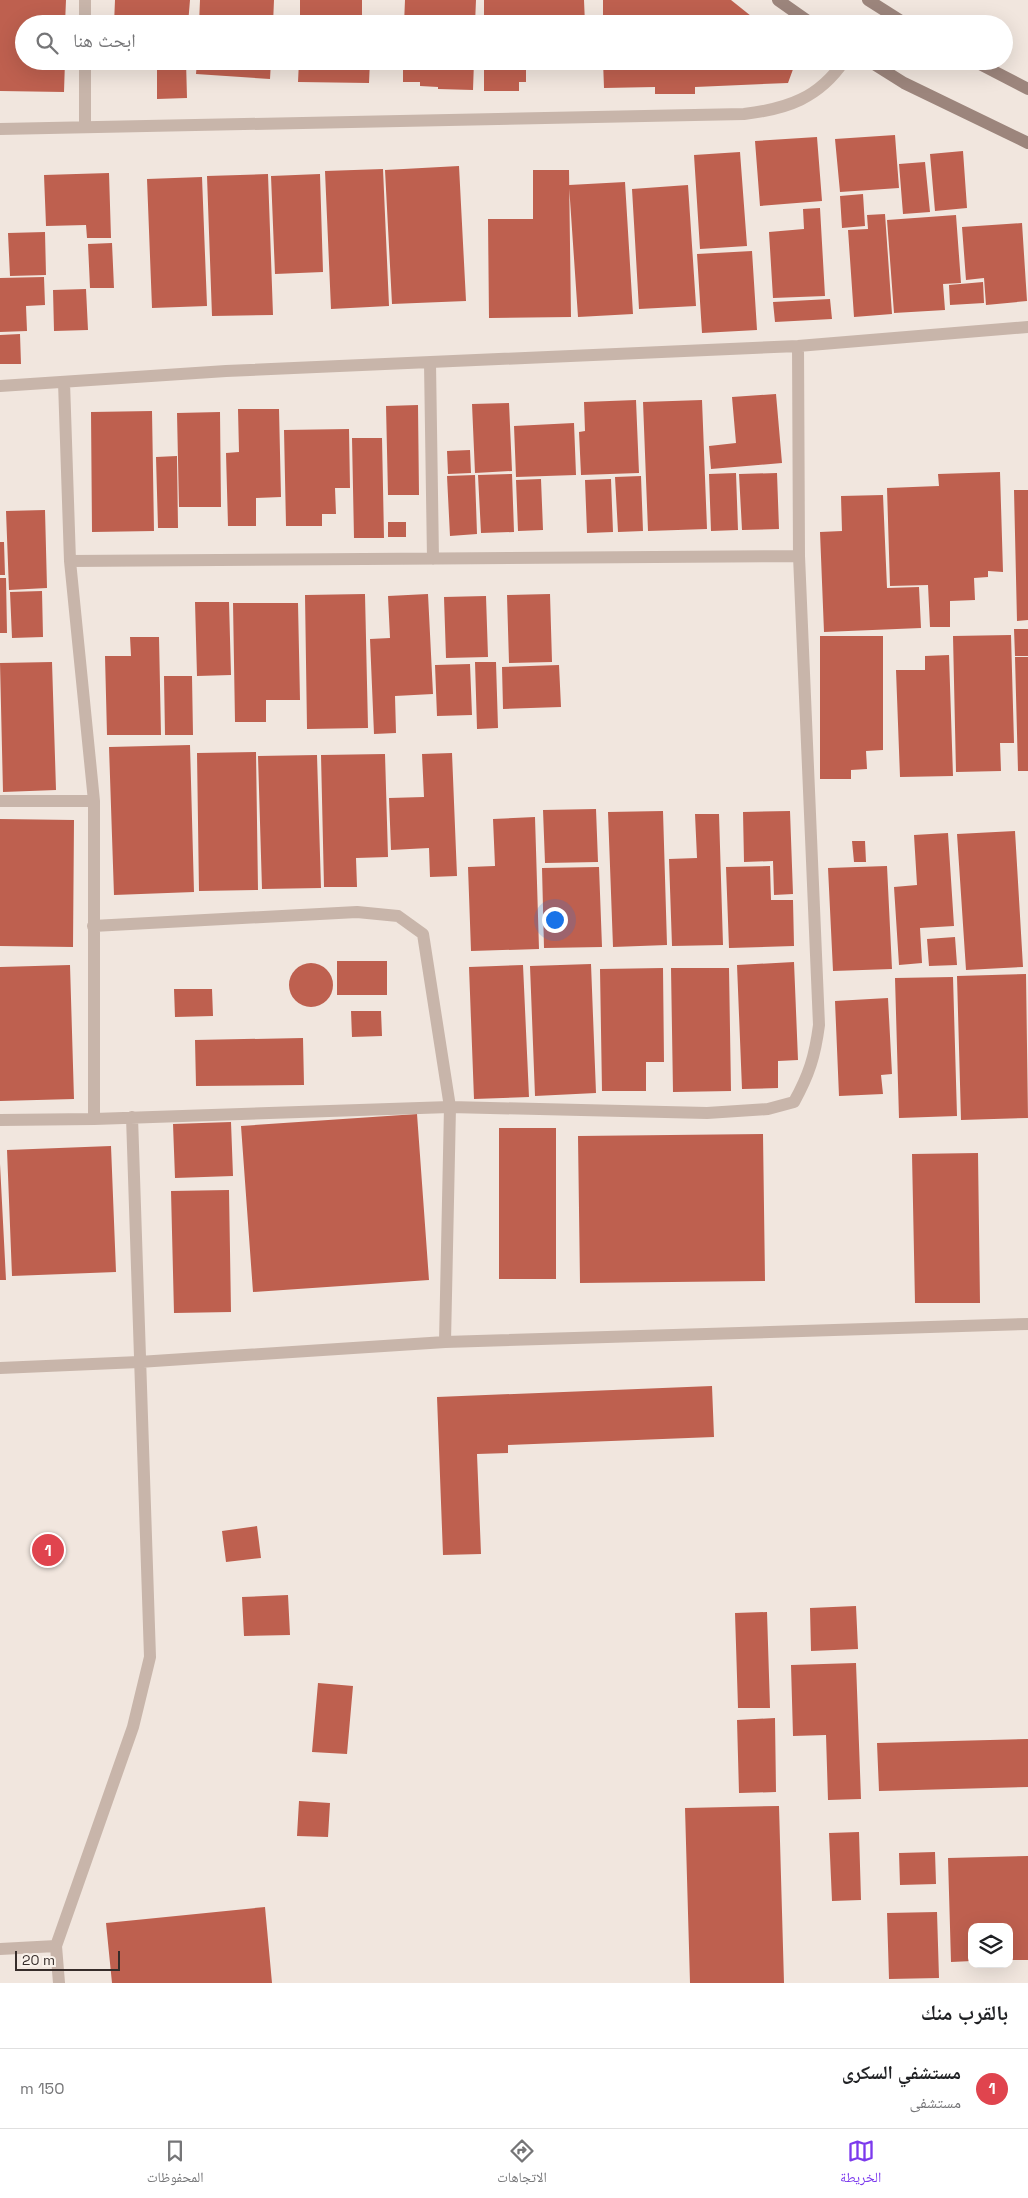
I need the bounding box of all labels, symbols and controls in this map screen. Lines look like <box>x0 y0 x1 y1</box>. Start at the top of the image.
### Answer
search box <box>15 15 1013 70</box>
text: ابحث هنا <box>73 28 136 53</box>
icon: search <box>33 29 61 57</box>
your location <box>542 907 568 933</box>
pin: 1 <box>32 1531 64 1569</box>
map controls <box>968 1923 1013 1968</box>
button: layers <box>968 1923 1013 1968</box>
scale bar <box>15 1948 120 1971</box>
text: 20 m <box>22 1951 55 1969</box>
text: بالقرب منك <box>921 1999 1008 2026</box>
text: مستشفي السكرى <box>842 2060 961 2085</box>
text: 150 m <box>20 2078 64 2099</box>
text: 1 <box>988 2078 996 2099</box>
text: مستشفى <box>910 2092 961 2113</box>
tab: المحفوظات <box>147 2137 204 2191</box>
tab: الاتجاهات <box>497 2137 547 2191</box>
tab: الخريطة <box>840 2137 881 2191</box>

